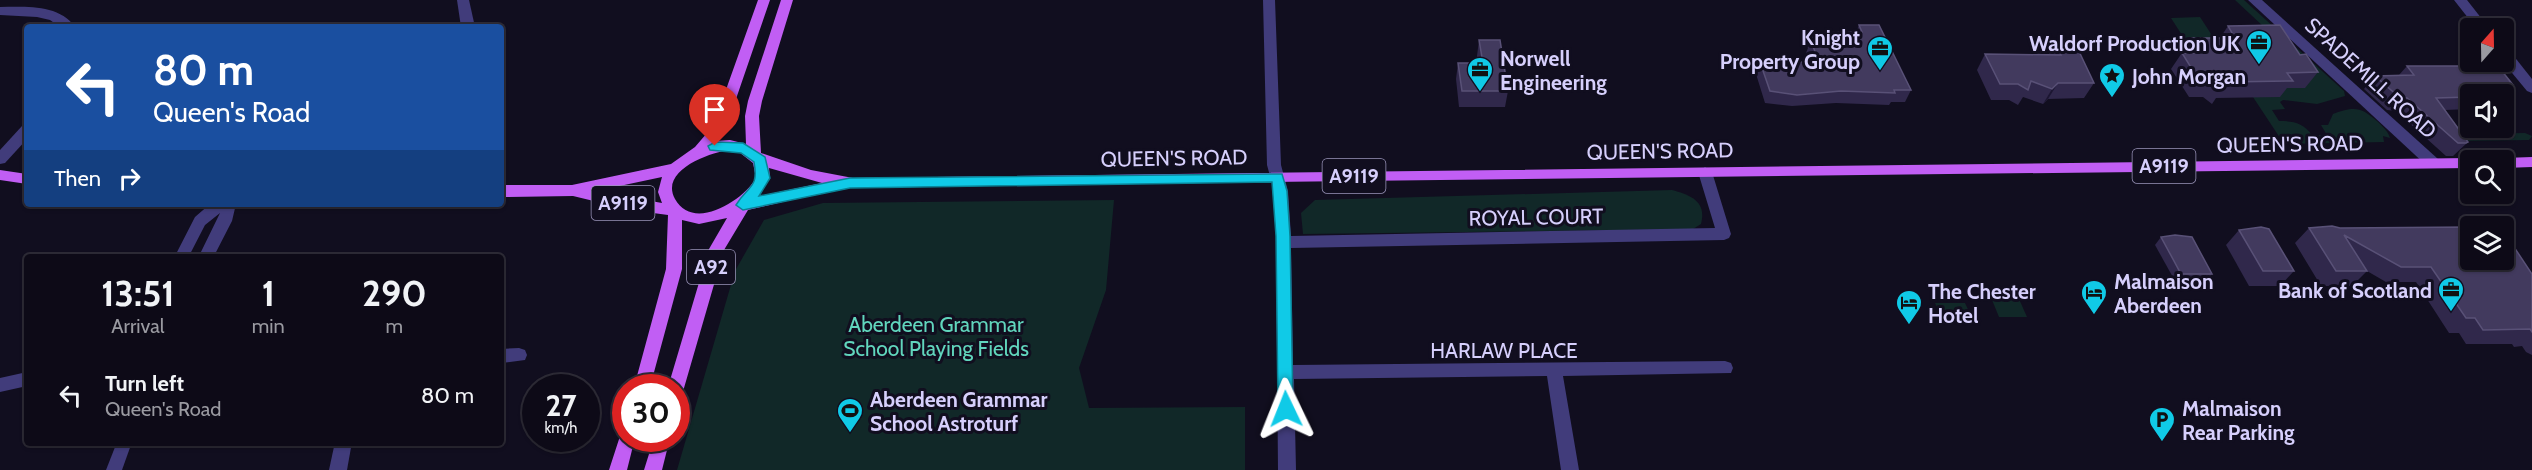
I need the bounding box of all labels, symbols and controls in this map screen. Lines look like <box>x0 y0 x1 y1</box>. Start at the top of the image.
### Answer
street label: SPADEMILL ROAD <box>2300 12 2442 144</box>
north arrow <box>2460 18 2514 72</box>
map controls <box>2460 18 2514 270</box>
place label: Knight Property Group <box>1720 25 1860 74</box>
office icon: Waldorf Production UK <box>2244 28 2274 66</box>
place label: Waldorf Production UK <box>2029 31 2241 56</box>
office icon: Knight Property Group <box>1865 34 1895 72</box>
text: 80 m <box>153 44 254 96</box>
place label: Norwell Engineering <box>1500 46 1607 95</box>
icon: left <box>54 48 132 126</box>
office icon: Norwell Engineering <box>1465 55 1495 93</box>
place icon: John Morgan <box>2097 61 2127 99</box>
place label: John Morgan <box>2131 64 2246 89</box>
pin <box>689 84 740 146</box>
button: sound <box>2460 84 2514 138</box>
icon: arrive <box>698 93 731 126</box>
text: Queen's Road <box>153 96 310 129</box>
street label: QUEEN'S ROAD <box>2216 130 2364 158</box>
street label: QUEEN'S ROAD <box>1586 137 1734 165</box>
street label: QUEEN'S ROAD <box>1100 144 1248 172</box>
road number: A9119 <box>2132 149 2196 183</box>
button: search <box>2460 150 2514 204</box>
road number: A9119 <box>1322 159 1386 193</box>
icon: right <box>113 162 146 195</box>
text: Then <box>54 165 101 192</box>
road number: A9119 <box>592 186 654 220</box>
street label: ROYAL COURT <box>1468 203 1604 231</box>
button: layers <box>2460 216 2514 270</box>
road number: A92 <box>687 250 735 284</box>
place label: Malmaison Aberdeen <box>2114 269 2214 318</box>
text: 13:51 <box>101 271 175 315</box>
text: 1 <box>262 271 275 315</box>
text: 290 <box>362 271 427 315</box>
office icon: Bank of Scotland <box>2436 275 2466 313</box>
hotel icon: Malmaison Aberdeen <box>2079 278 2109 316</box>
place label: Bank of Scotland <box>2278 278 2432 303</box>
place label: The Chester Hotel <box>1928 279 2036 328</box>
hotel icon: The Chester Hotel <box>1894 288 1924 326</box>
park label: Aberdeen Grammar School Playing Fields <box>843 312 1029 361</box>
text: Arrival <box>111 314 165 338</box>
text: min <box>252 314 285 338</box>
text: m <box>386 314 403 338</box>
street label: HARLAW PLACE <box>1430 338 1578 363</box>
text: Turn left <box>105 370 184 397</box>
speed limit sign: 30 <box>612 374 690 452</box>
position arrow <box>1254 377 1318 441</box>
icon: left <box>54 379 87 412</box>
text: 80 m <box>421 382 474 409</box>
text: 27 <box>545 387 577 424</box>
place label: Aberdeen Grammar School Astroturf <box>870 387 1048 436</box>
sports icon: Aberdeen Grammar School Astroturf <box>835 396 865 434</box>
place label: Malmaison Rear Parking <box>2182 396 2295 445</box>
text: Queen's Road <box>105 397 221 421</box>
parking icon: Malmaison Rear Parking <box>2147 405 2177 443</box>
text: km/h <box>545 419 577 437</box>

